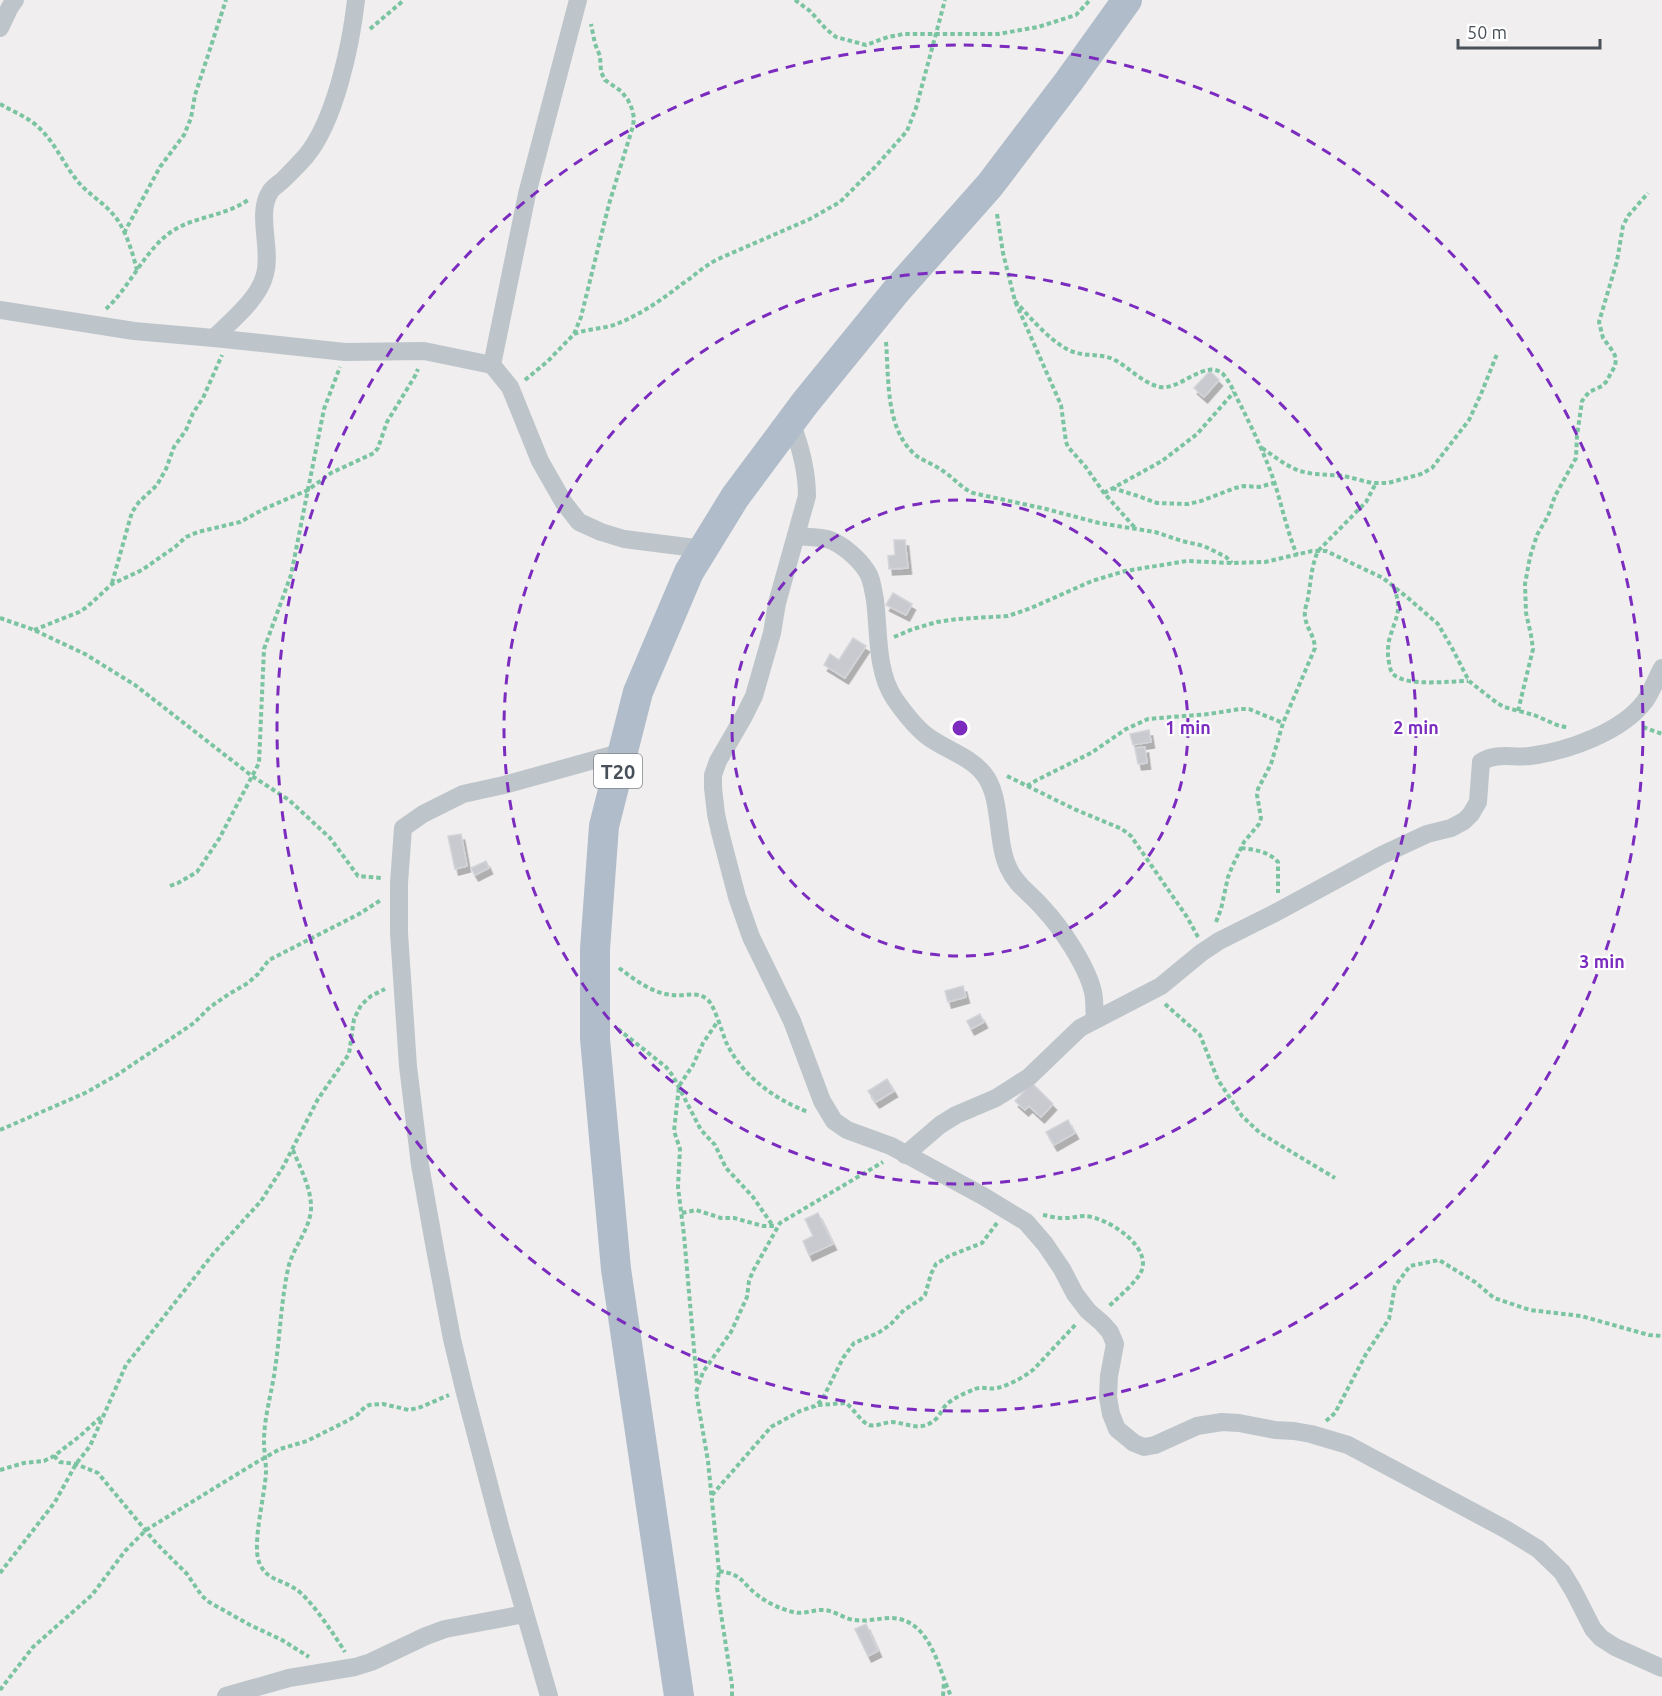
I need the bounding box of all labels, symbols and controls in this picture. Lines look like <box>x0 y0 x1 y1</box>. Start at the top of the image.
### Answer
scale bar <box>1458 12 1600 50</box>
text: 50 m <box>1467 22 1507 42</box>
text: 1 min <box>1165 717 1211 737</box>
text: 2 min <box>1393 717 1439 737</box>
centre of rings <box>950 718 970 738</box>
road number: T20 <box>594 754 642 788</box>
text: 3 min <box>1579 951 1625 971</box>

